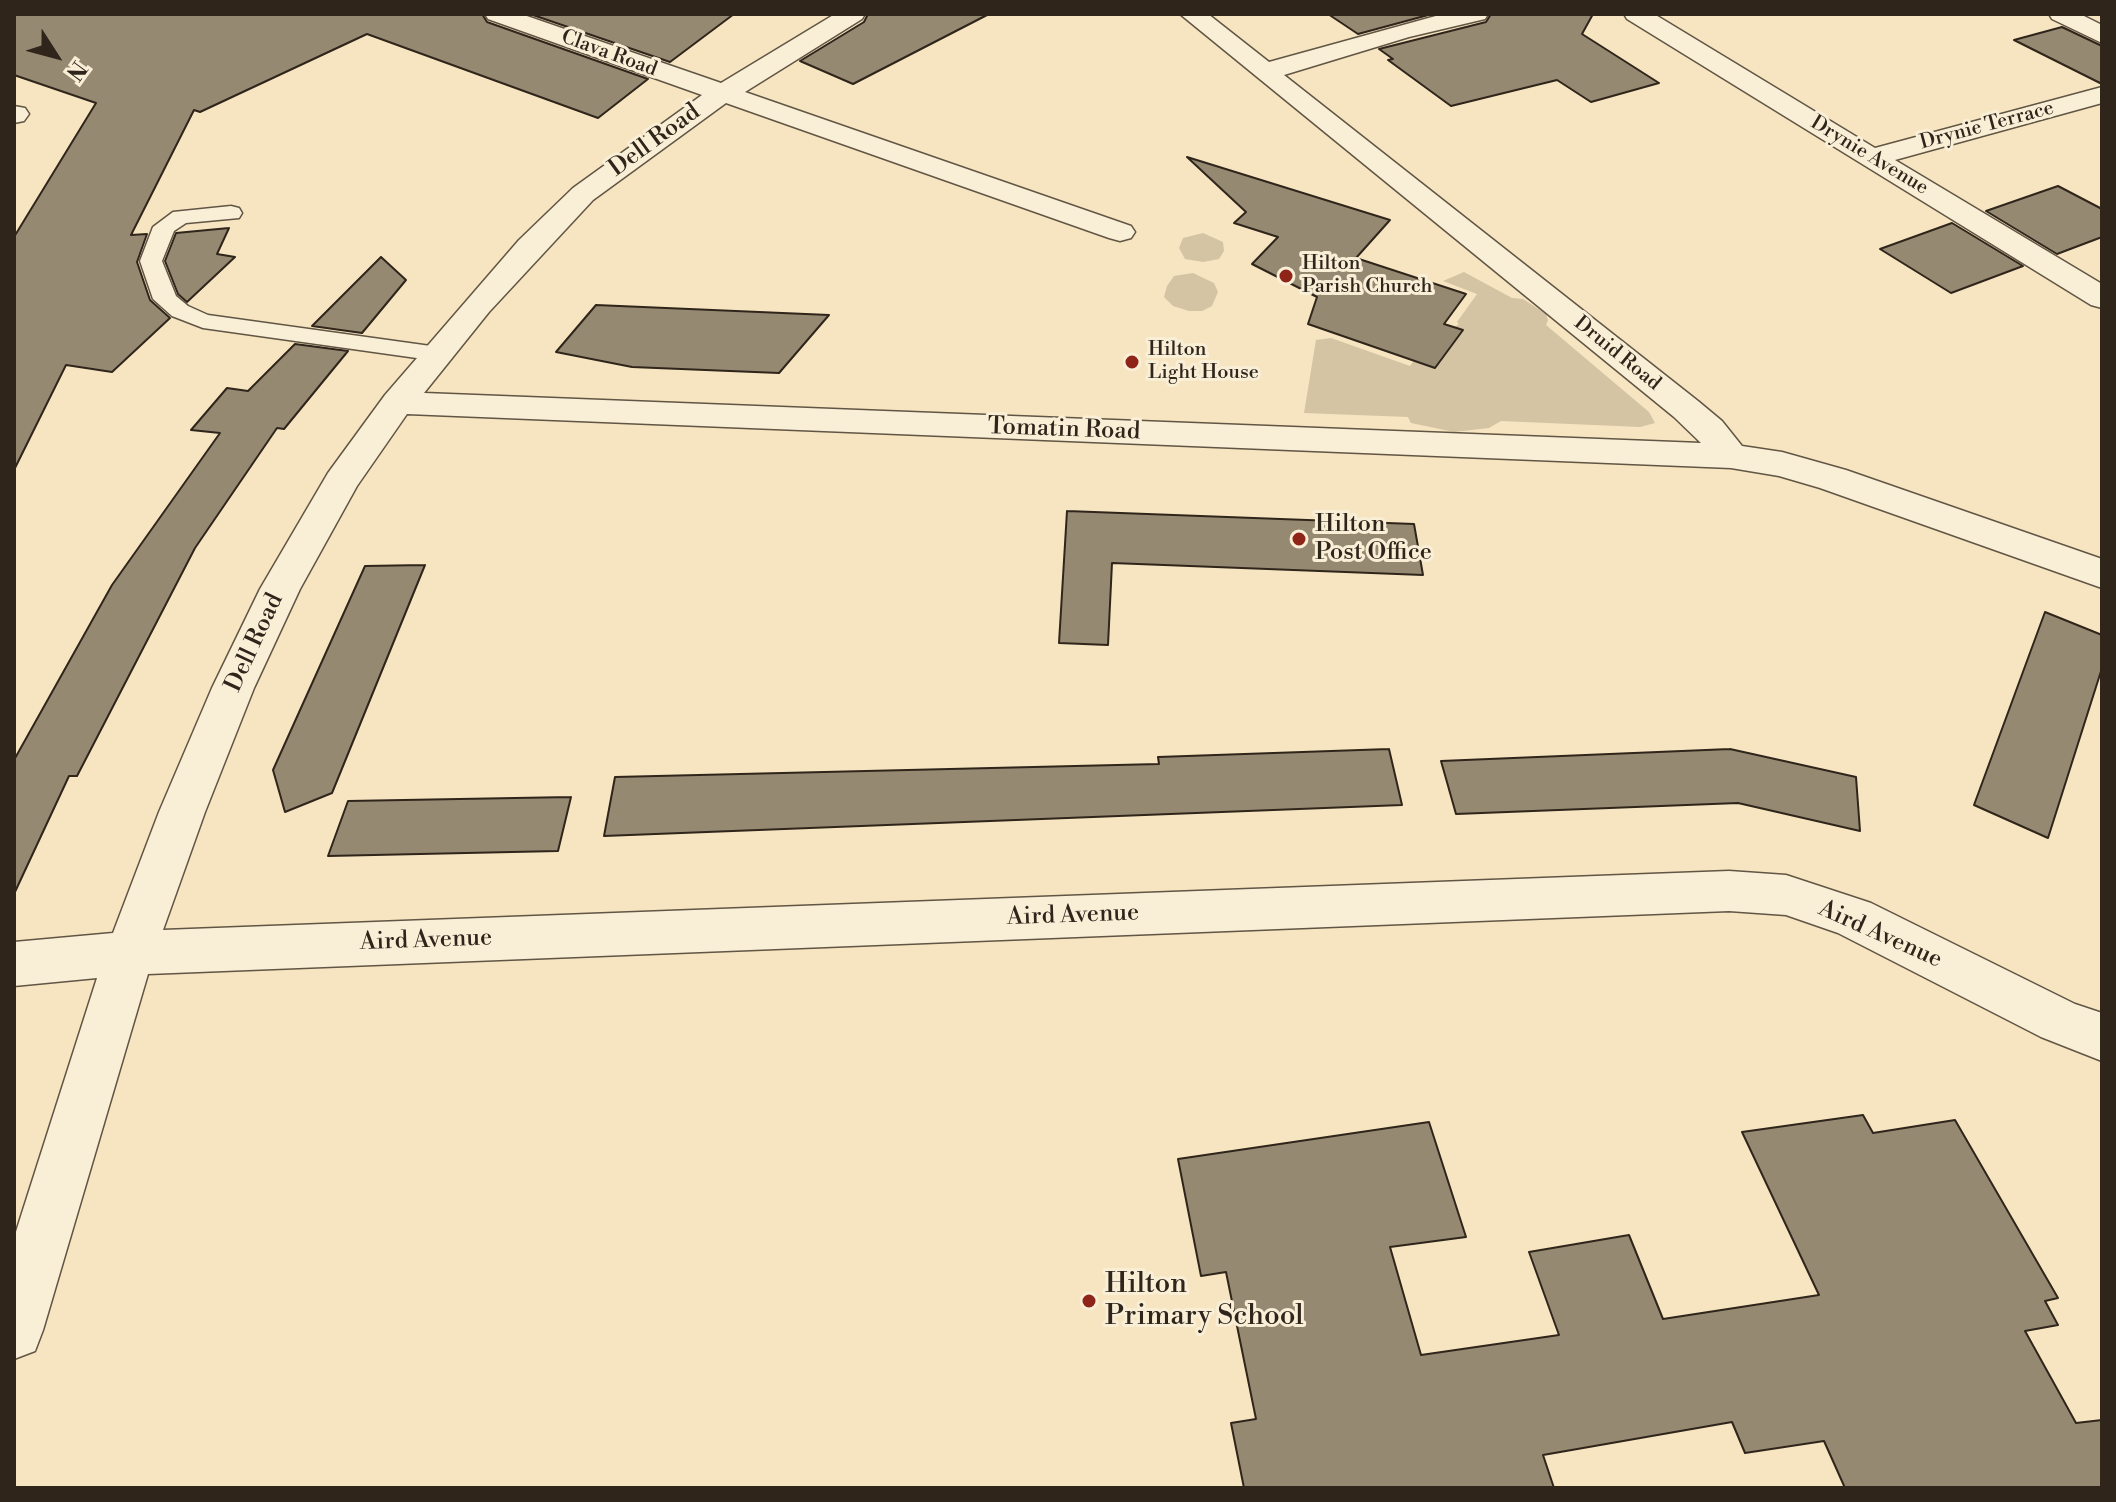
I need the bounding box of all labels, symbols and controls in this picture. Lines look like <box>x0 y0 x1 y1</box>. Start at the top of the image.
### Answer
north arrow <box>16 16 96 96</box>
street label: Clava Road <box>558 26 660 82</box>
text: N <box>60 55 92 85</box>
street label: Drynie Terrace <box>1917 97 2057 155</box>
street label: Dell Road <box>604 98 706 184</box>
street label: Drynie Avenue <box>1806 111 1932 201</box>
place label: Hilton Parish Church <box>1302 252 1433 299</box>
marker: Hilton Parish Church <box>1277 267 1295 285</box>
street label: Druid Road <box>1569 312 1665 396</box>
place label: Hilton Light House <box>1148 338 1259 385</box>
marker: Hilton Light House <box>1123 353 1141 371</box>
street label: Tomatin Road <box>987 413 1141 447</box>
place label: Hilton Post Office <box>1315 511 1432 567</box>
marker: Hilton Post Office <box>1290 530 1308 548</box>
street label: Dell Road <box>220 589 290 697</box>
street label: Aird Avenue <box>1814 895 1946 975</box>
street label: Aird Avenue <box>1006 899 1140 933</box>
street label: Aird Avenue <box>359 924 493 958</box>
place label: Hilton Primary School <box>1105 1268 1304 1334</box>
marker: Hilton Primary School <box>1080 1292 1098 1310</box>

